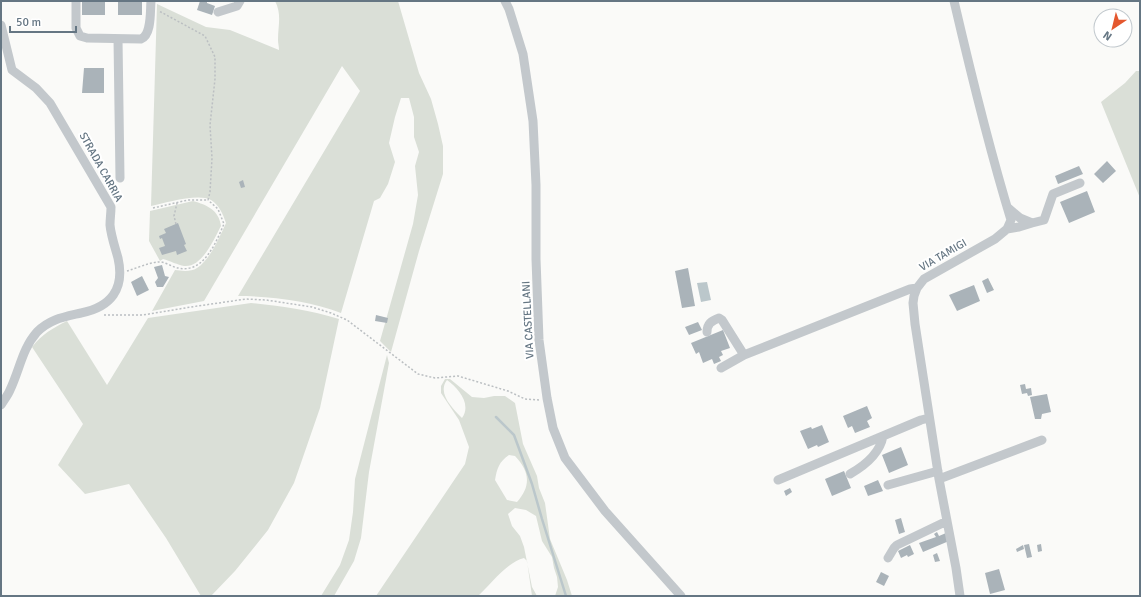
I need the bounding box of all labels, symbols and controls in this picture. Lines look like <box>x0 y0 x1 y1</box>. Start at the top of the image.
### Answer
scale bar <box>10 8 76 34</box>
north arrow <box>1093 8 1133 48</box>
text: 50 m <box>16 15 41 30</box>
text: N <box>1101 28 1114 43</box>
street label: STRADA CARRIA <box>77 130 126 204</box>
street label: VIA TAMIGI <box>917 236 969 274</box>
street label: VIA CASTELLANI <box>519 281 537 359</box>

